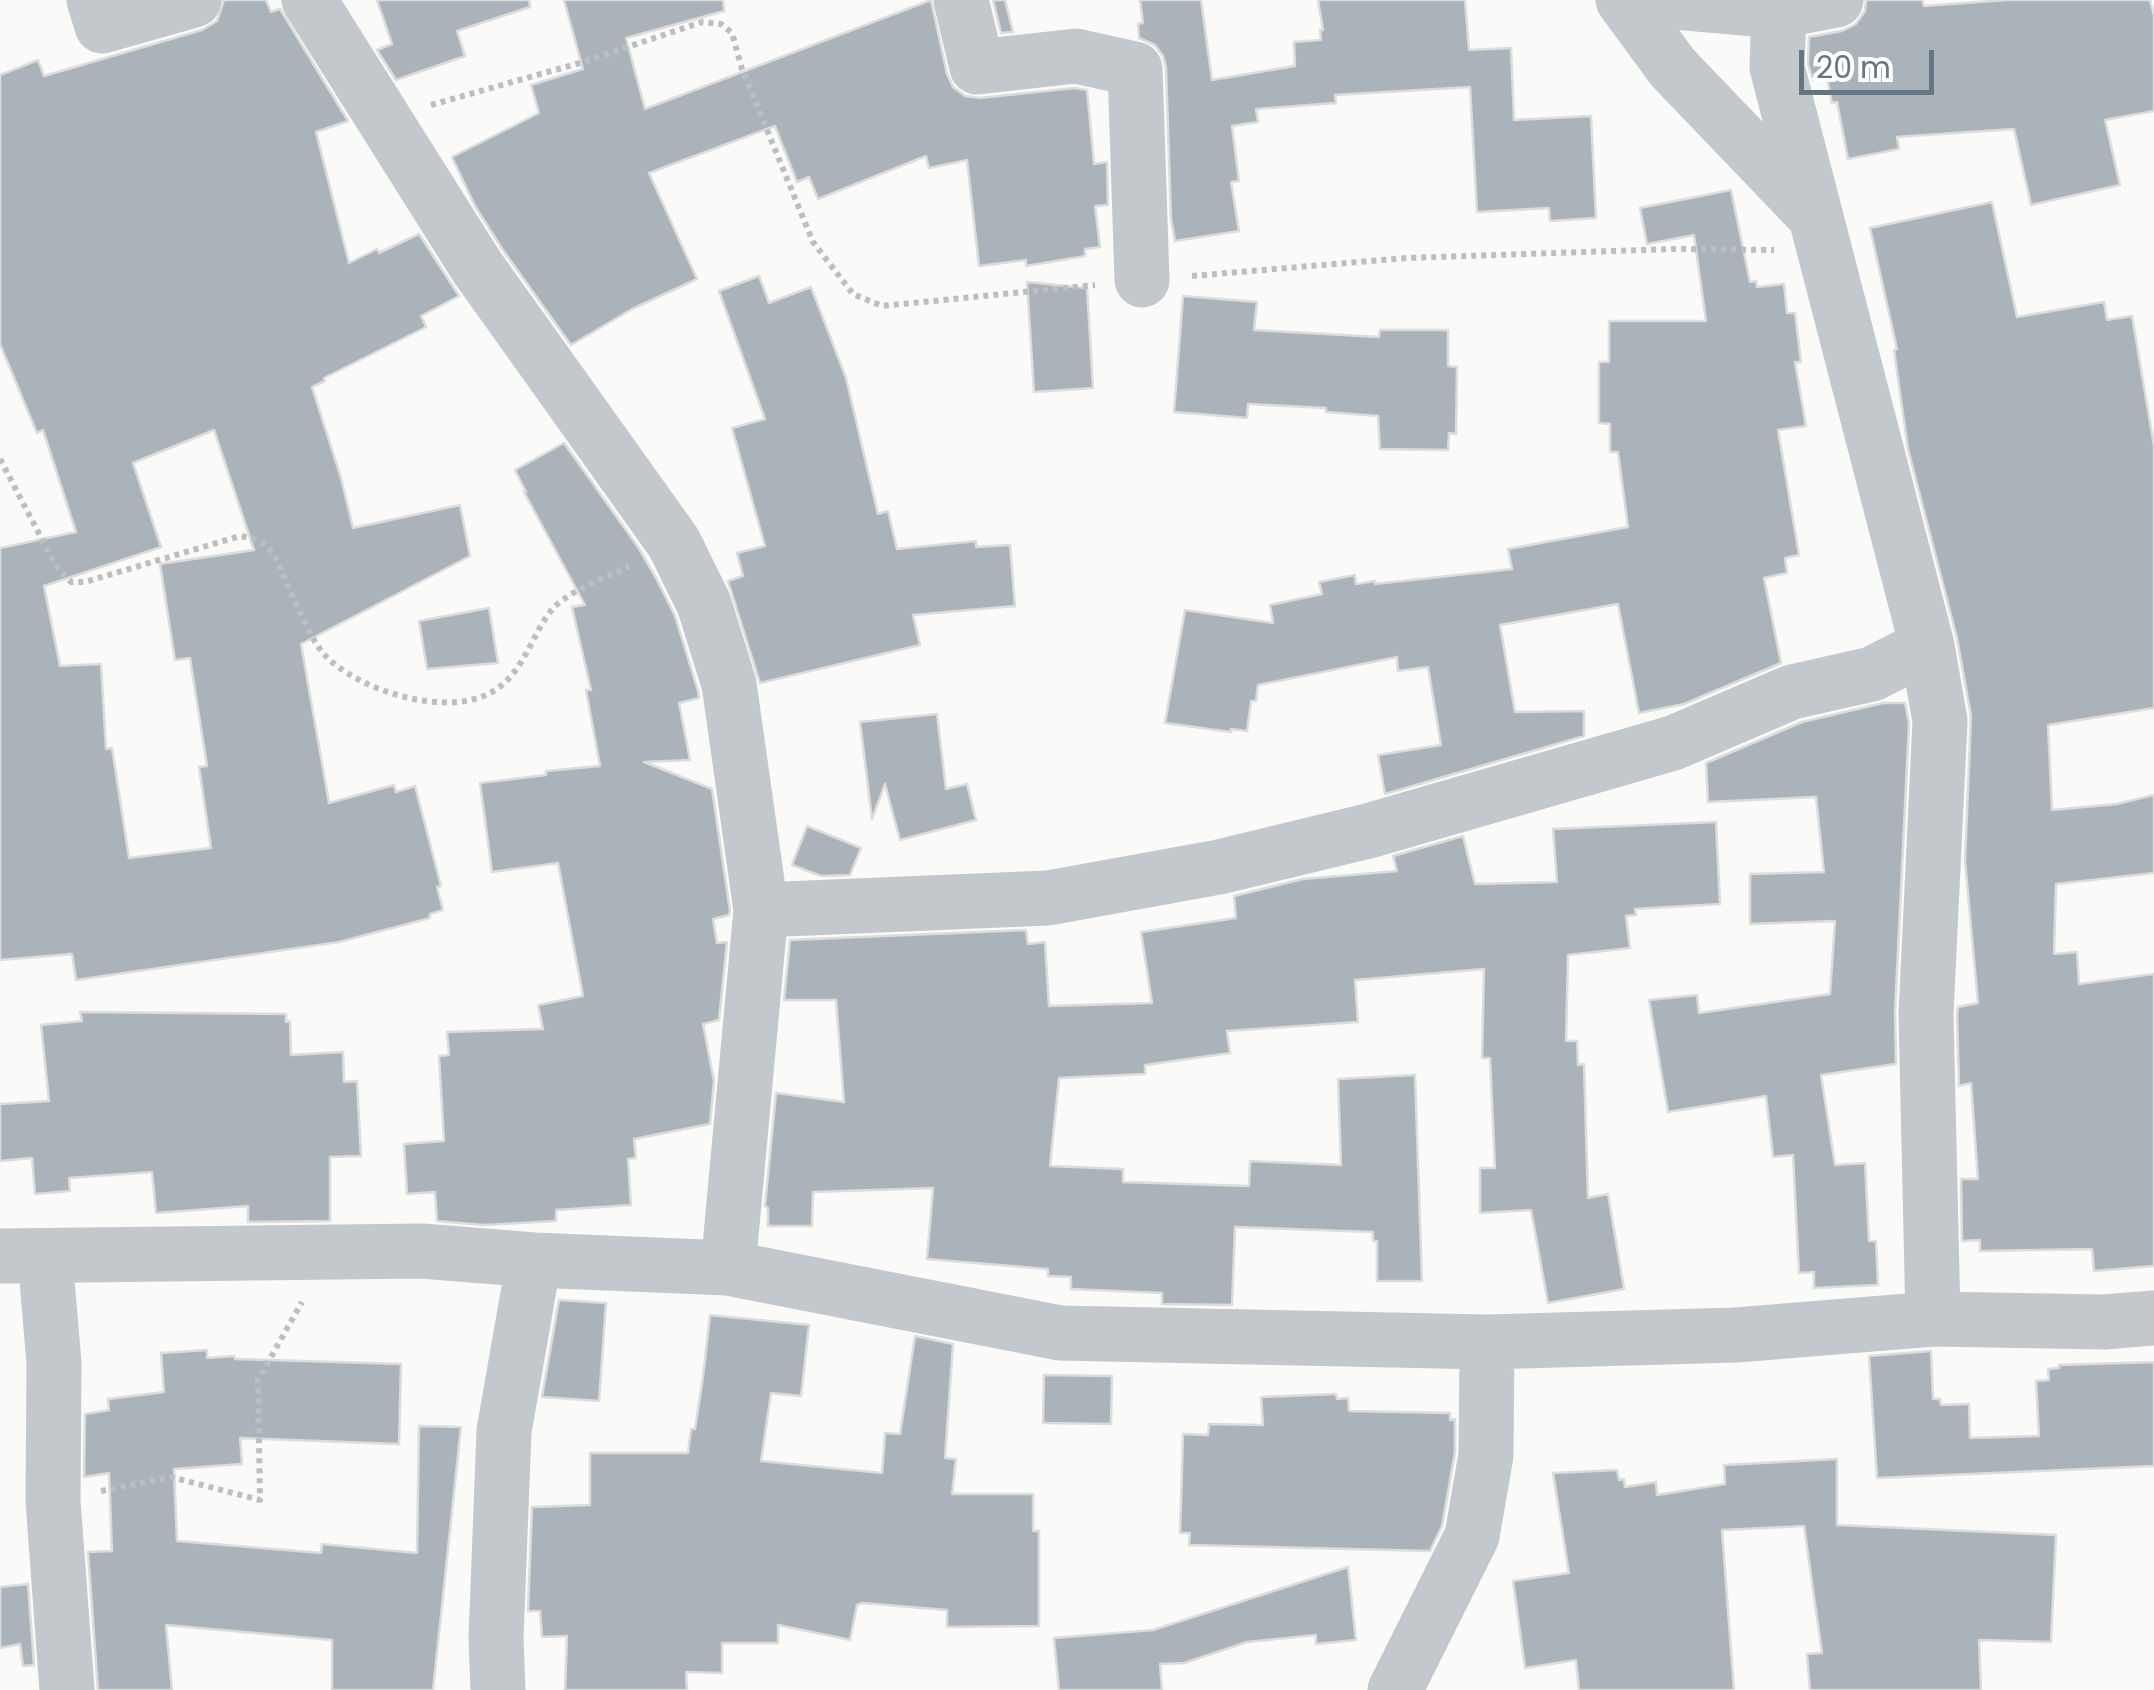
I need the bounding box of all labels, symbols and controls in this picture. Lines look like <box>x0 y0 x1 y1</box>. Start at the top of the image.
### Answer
scale bar <box>1804 30 1939 92</box>
text: 20 m <box>1816 46 1891 89</box>

